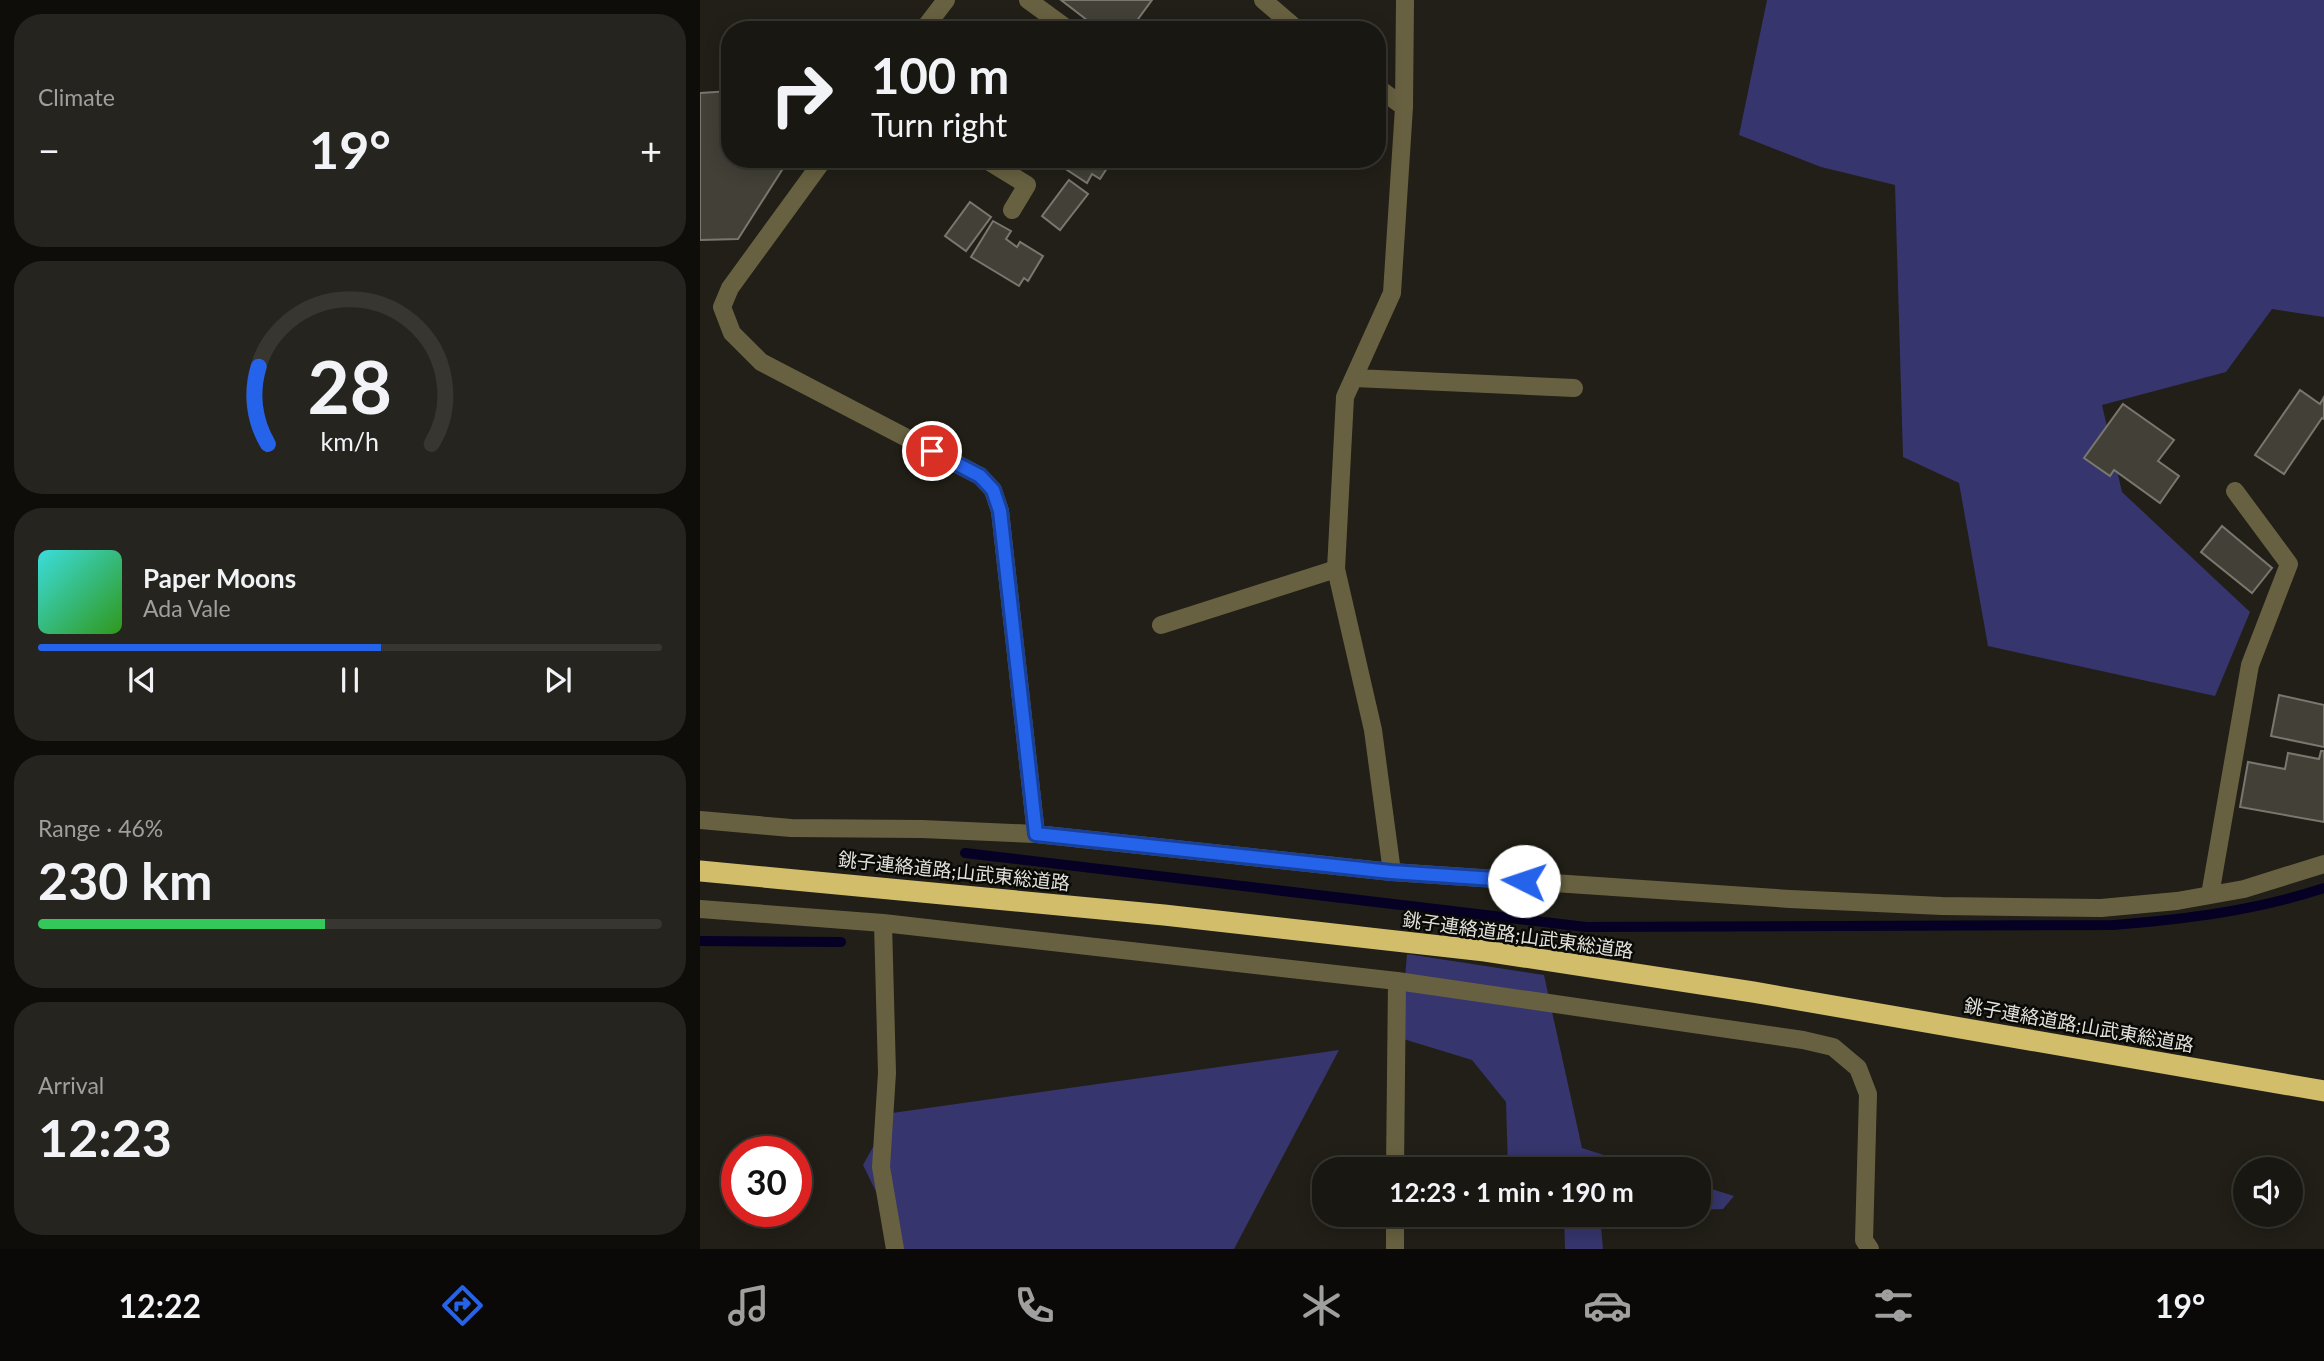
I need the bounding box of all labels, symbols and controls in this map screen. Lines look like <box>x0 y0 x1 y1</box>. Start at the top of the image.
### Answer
text: 100 m <box>871 46 1009 104</box>
icon: right <box>756 49 847 140</box>
text: Climate <box>38 83 115 111</box>
text: Turn right <box>871 105 1007 144</box>
text: 19° <box>309 118 391 180</box>
text: − <box>38 127 60 173</box>
text: + <box>640 127 662 173</box>
text: 28 <box>308 342 392 430</box>
pin <box>902 421 962 481</box>
text: km/h <box>321 425 379 455</box>
icon: arrive <box>913 432 951 470</box>
text: Paper Moons <box>143 562 296 594</box>
text: Ada Vale <box>143 594 231 622</box>
icon: previous <box>123 661 161 699</box>
icon: pause <box>331 661 369 699</box>
icon: next <box>539 661 577 699</box>
text: Range · 46% <box>38 814 163 842</box>
position arrow <box>1487 844 1561 918</box>
street label: 銚子連絡道路;山武東総道路 <box>837 847 1071 894</box>
text: 230 km <box>38 849 212 911</box>
street label: 銚子連絡道路;山武東総道路 <box>1401 907 1635 962</box>
street label: 銚子連絡道路;山武東総道路 <box>1962 993 2196 1056</box>
text: Arrival <box>38 1071 104 1099</box>
text: 12:23 <box>38 1106 172 1168</box>
speed limit sign: 30 <box>721 1136 812 1227</box>
map controls <box>2233 1157 2303 1227</box>
button: sound <box>2233 1157 2303 1227</box>
text: 12:23 · 1 min · 190 m <box>1389 1176 1634 1208</box>
icon: directions <box>438 1281 487 1330</box>
icon: music <box>724 1281 773 1330</box>
icon: phone <box>1010 1281 1059 1330</box>
icon: climate <box>1297 1281 1346 1330</box>
icon: car <box>1583 1281 1632 1330</box>
icon: filters <box>1869 1281 1918 1330</box>
text: 12:22 <box>119 1286 201 1325</box>
text: 19° <box>2155 1286 2205 1325</box>

